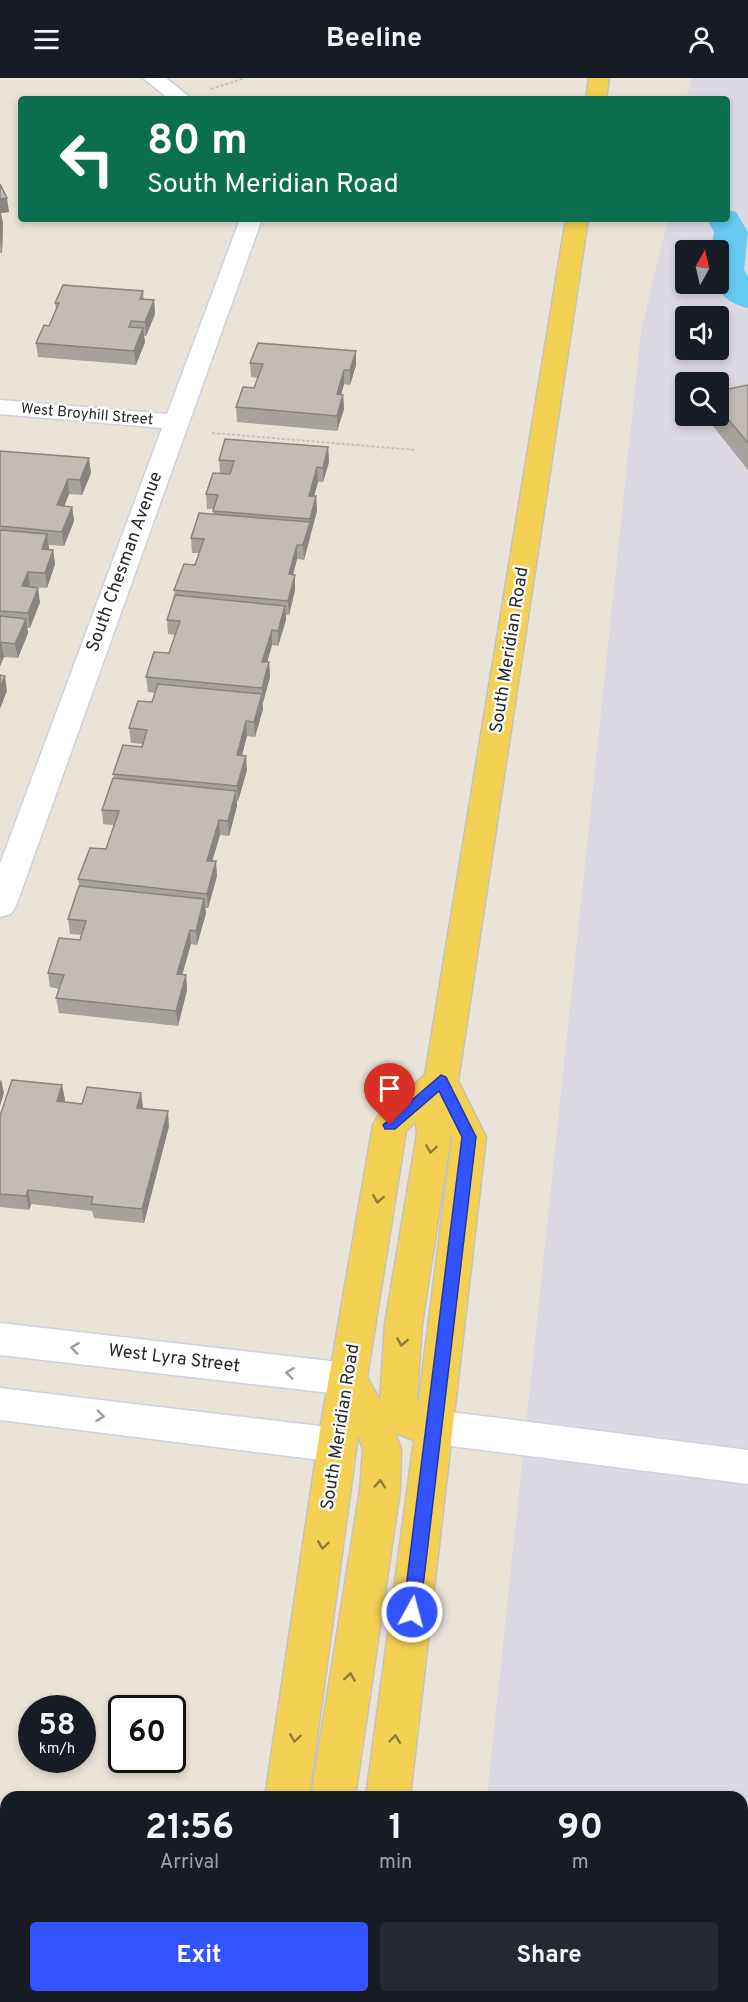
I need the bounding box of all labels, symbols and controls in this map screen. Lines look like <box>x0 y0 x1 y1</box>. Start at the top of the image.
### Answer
text: Beeline <box>326 22 422 56</box>
icon: menu <box>30 23 63 56</box>
icon: person <box>685 23 718 56</box>
text: 80 m <box>147 116 248 169</box>
icon: left <box>48 120 126 198</box>
text: South Meridian Road <box>147 168 399 202</box>
north arrow <box>675 240 729 294</box>
map controls <box>675 240 729 426</box>
button: sound <box>675 306 729 360</box>
button: search <box>675 372 729 426</box>
street label: West Broyhill Street <box>20 400 154 430</box>
street label: South Chesman Avenue <box>82 469 168 655</box>
street label: South Meridian Road <box>486 565 534 735</box>
pin <box>364 1063 415 1125</box>
icon: arrive <box>373 1072 406 1105</box>
one-way arrow <box>426 1145 438 1154</box>
one-way arrow <box>372 1194 384 1204</box>
one-way arrow <box>396 1338 408 1347</box>
street label: West Lyra Street <box>107 1340 241 1378</box>
one-way arrow <box>71 1342 80 1354</box>
street label: South Meridian Road <box>317 1342 365 1512</box>
one-way arrow <box>285 1367 294 1380</box>
one-way arrow <box>95 1409 104 1422</box>
one-way arrow <box>373 1480 386 1489</box>
one-way arrow <box>317 1540 329 1549</box>
position arrow <box>380 1580 444 1644</box>
one-way arrow <box>343 1672 356 1682</box>
speed limit sign: 60 <box>108 1695 186 1773</box>
text: 58 <box>38 1708 76 1745</box>
one-way arrow <box>290 1733 302 1742</box>
one-way arrow <box>389 1734 401 1744</box>
text: km/h <box>39 1740 75 1759</box>
text: 21:56 <box>145 1806 234 1852</box>
text: 1 <box>388 1806 403 1852</box>
text: 90 <box>557 1806 603 1852</box>
text: Arrival <box>160 1850 219 1876</box>
text: min <box>379 1850 412 1876</box>
text: m <box>572 1850 589 1876</box>
button: Exit <box>30 1922 368 1991</box>
button: Share <box>380 1922 718 1991</box>

